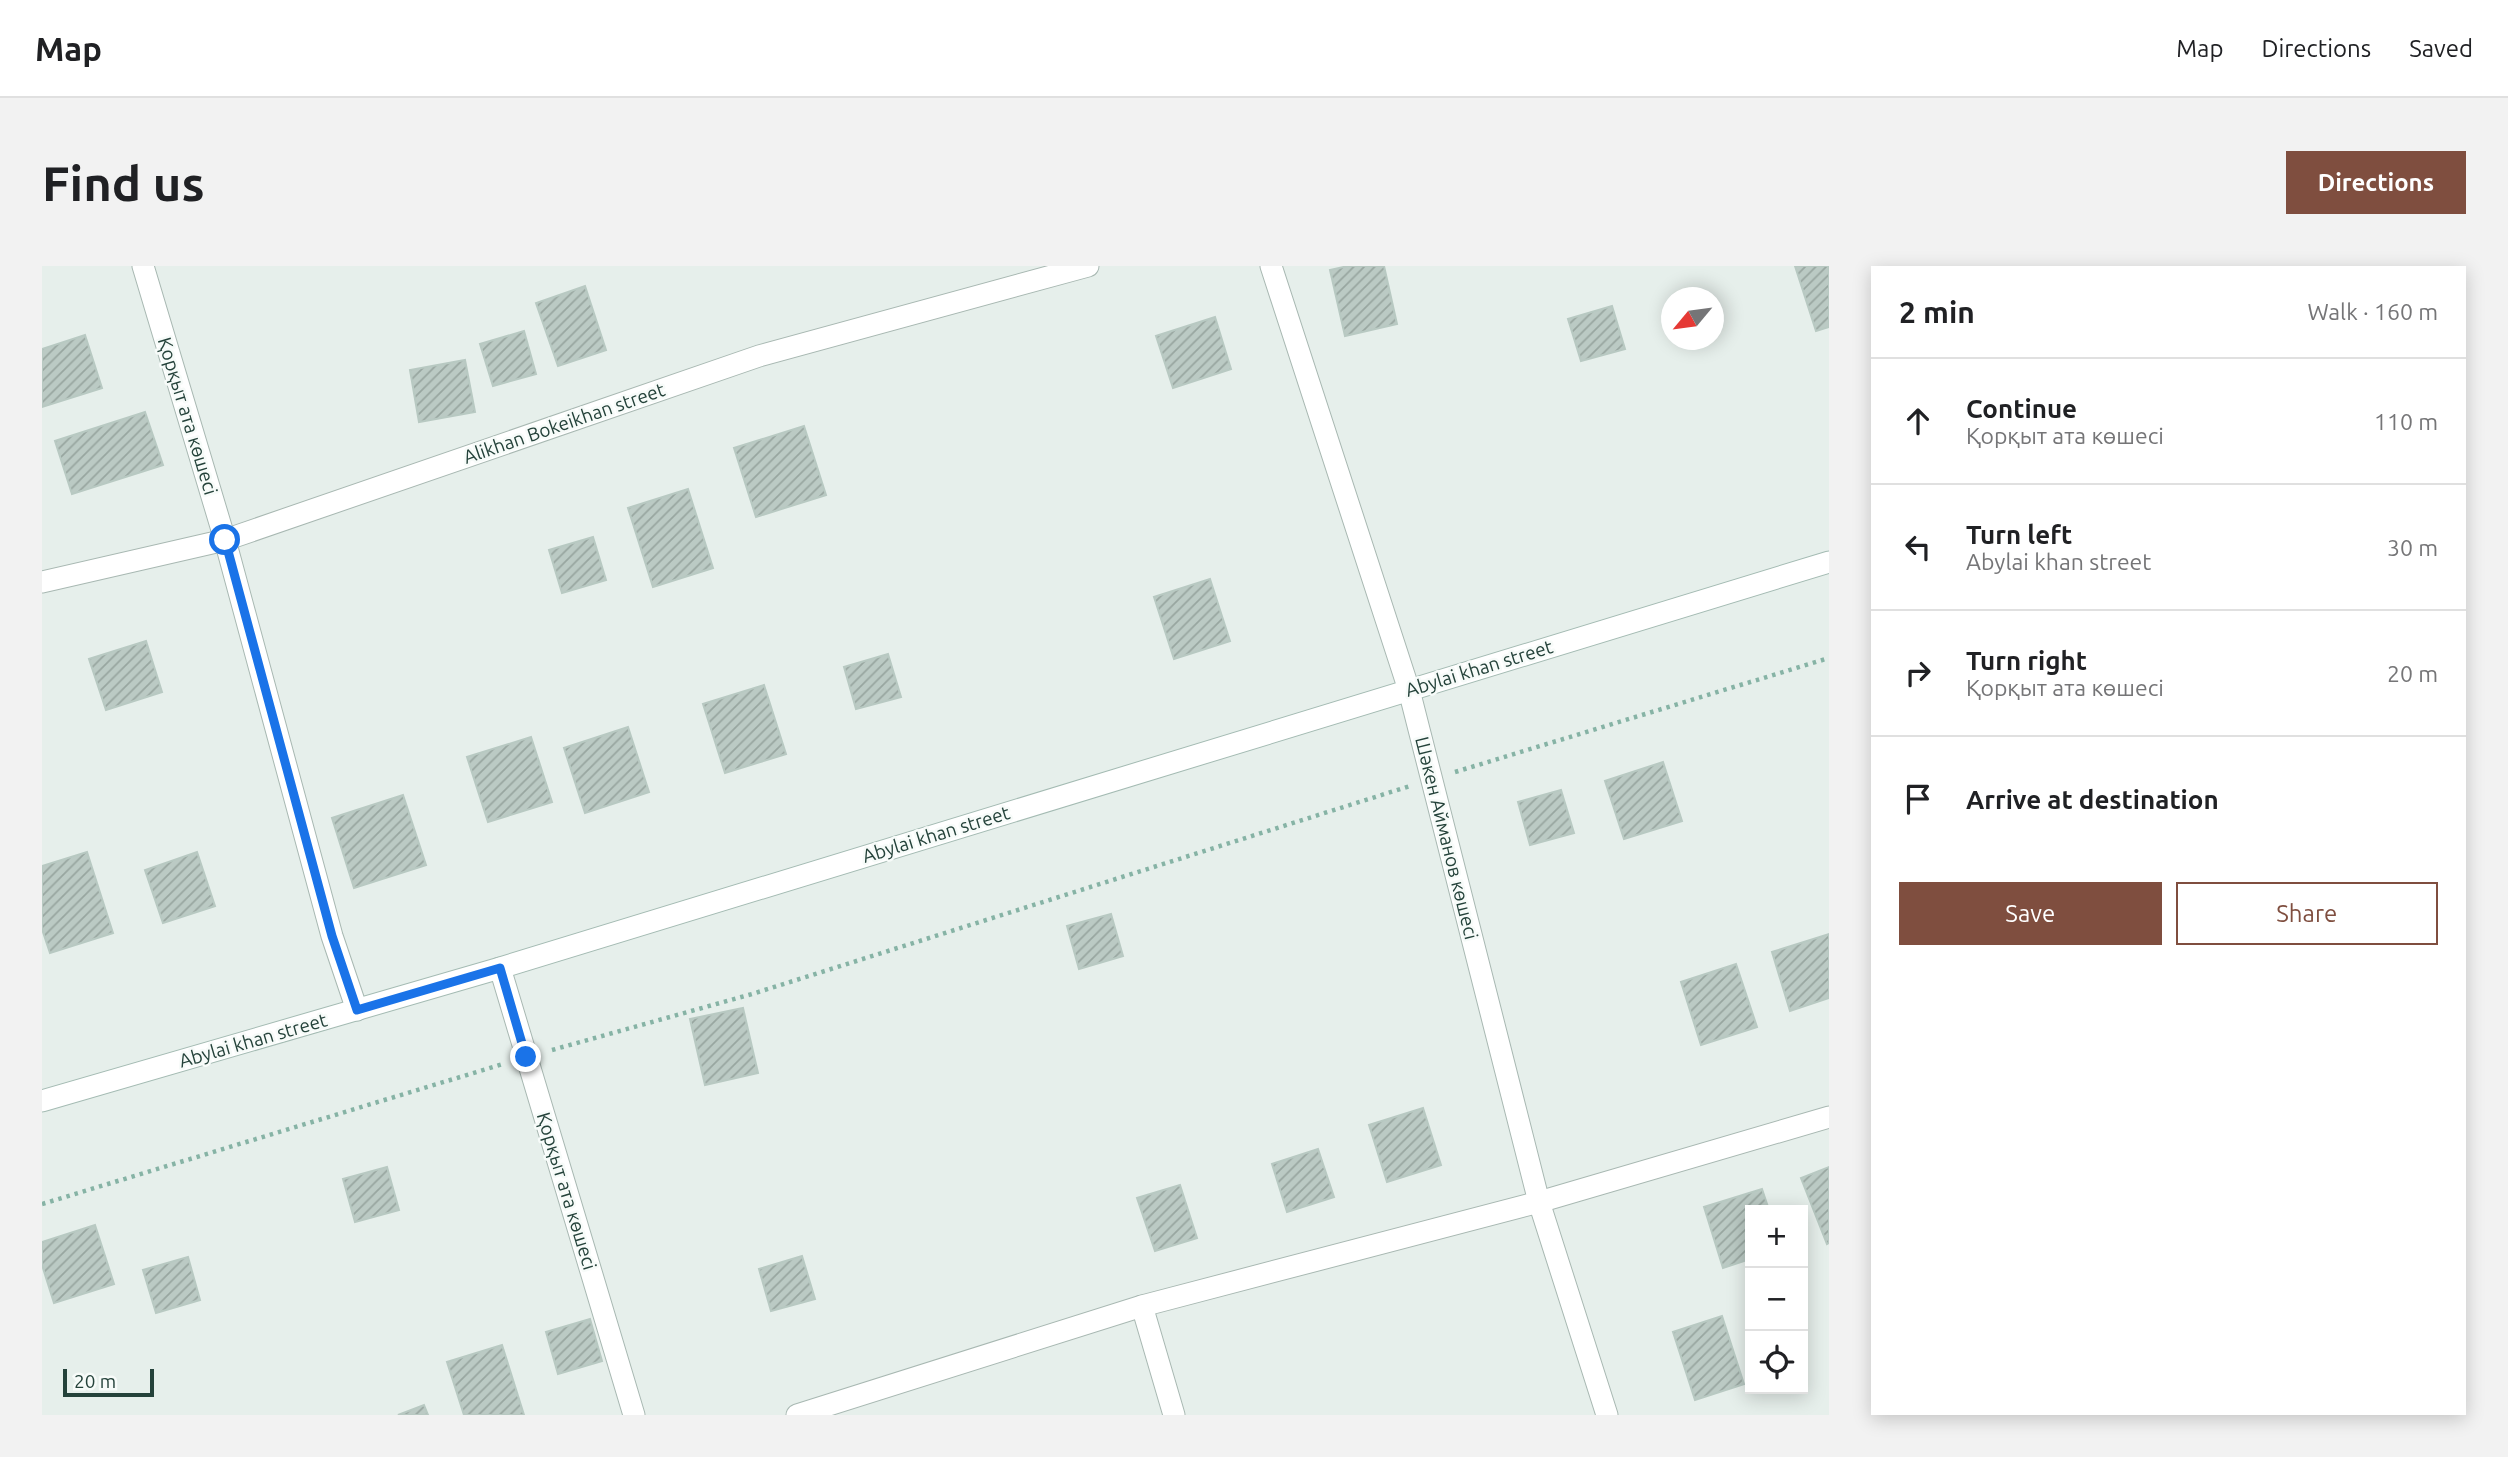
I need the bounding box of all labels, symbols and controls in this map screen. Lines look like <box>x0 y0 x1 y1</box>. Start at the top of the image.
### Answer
text: Map <box>35 30 102 67</box>
text: Map <box>2176 35 2223 62</box>
text: Directions <box>2261 35 2371 62</box>
text: Saved <box>2409 35 2473 62</box>
button: Directions <box>2286 151 2466 214</box>
text: Find us <box>42 155 205 210</box>
north arrow <box>1661 287 1724 350</box>
text: 2 min <box>1899 295 1975 329</box>
text: Walk · 160 m <box>2307 299 2438 324</box>
street label: Қорқыт ата көшесі <box>154 335 222 497</box>
street label: Alikhan Bokeikhan street <box>460 378 668 468</box>
text: Continue <box>1966 394 2077 423</box>
icon: ahead <box>1899 402 1937 440</box>
text: 110 m <box>2374 409 2438 434</box>
text: Қорқыт ата көшесі <box>1966 423 2164 448</box>
text: Turn left <box>1966 520 2072 549</box>
route start <box>209 524 240 555</box>
icon: left <box>1899 528 1937 566</box>
text: 30 m <box>2387 535 2438 560</box>
text: Abylai khan street <box>1966 549 2151 574</box>
street label: Abylai khan street <box>1403 635 1556 701</box>
text: Turn right <box>1966 646 2087 675</box>
icon: right <box>1899 654 1937 692</box>
text: 20 m <box>2387 661 2438 686</box>
text: Қорқыт ата көшесі <box>1966 675 2164 700</box>
street label: Шәкен Айманов көшесі <box>1411 734 1483 942</box>
icon: arrive <box>1899 780 1937 818</box>
text: Arrive at destination <box>1966 785 2219 814</box>
street label: Abylai khan street <box>860 801 1013 867</box>
button: Save <box>1899 882 2162 945</box>
button: Share <box>2176 882 2438 945</box>
street label: Abylai khan street <box>176 1008 330 1072</box>
route end <box>510 1041 541 1072</box>
street label: Қорқыт ата көшесі <box>533 1110 601 1272</box>
map controls <box>1745 1205 1808 1394</box>
button: + <box>1745 1205 1808 1268</box>
button: − <box>1745 1268 1808 1331</box>
button: locate <box>1745 1331 1808 1394</box>
scale bar <box>63 1366 154 1398</box>
text: 20 m <box>74 1370 116 1392</box>

